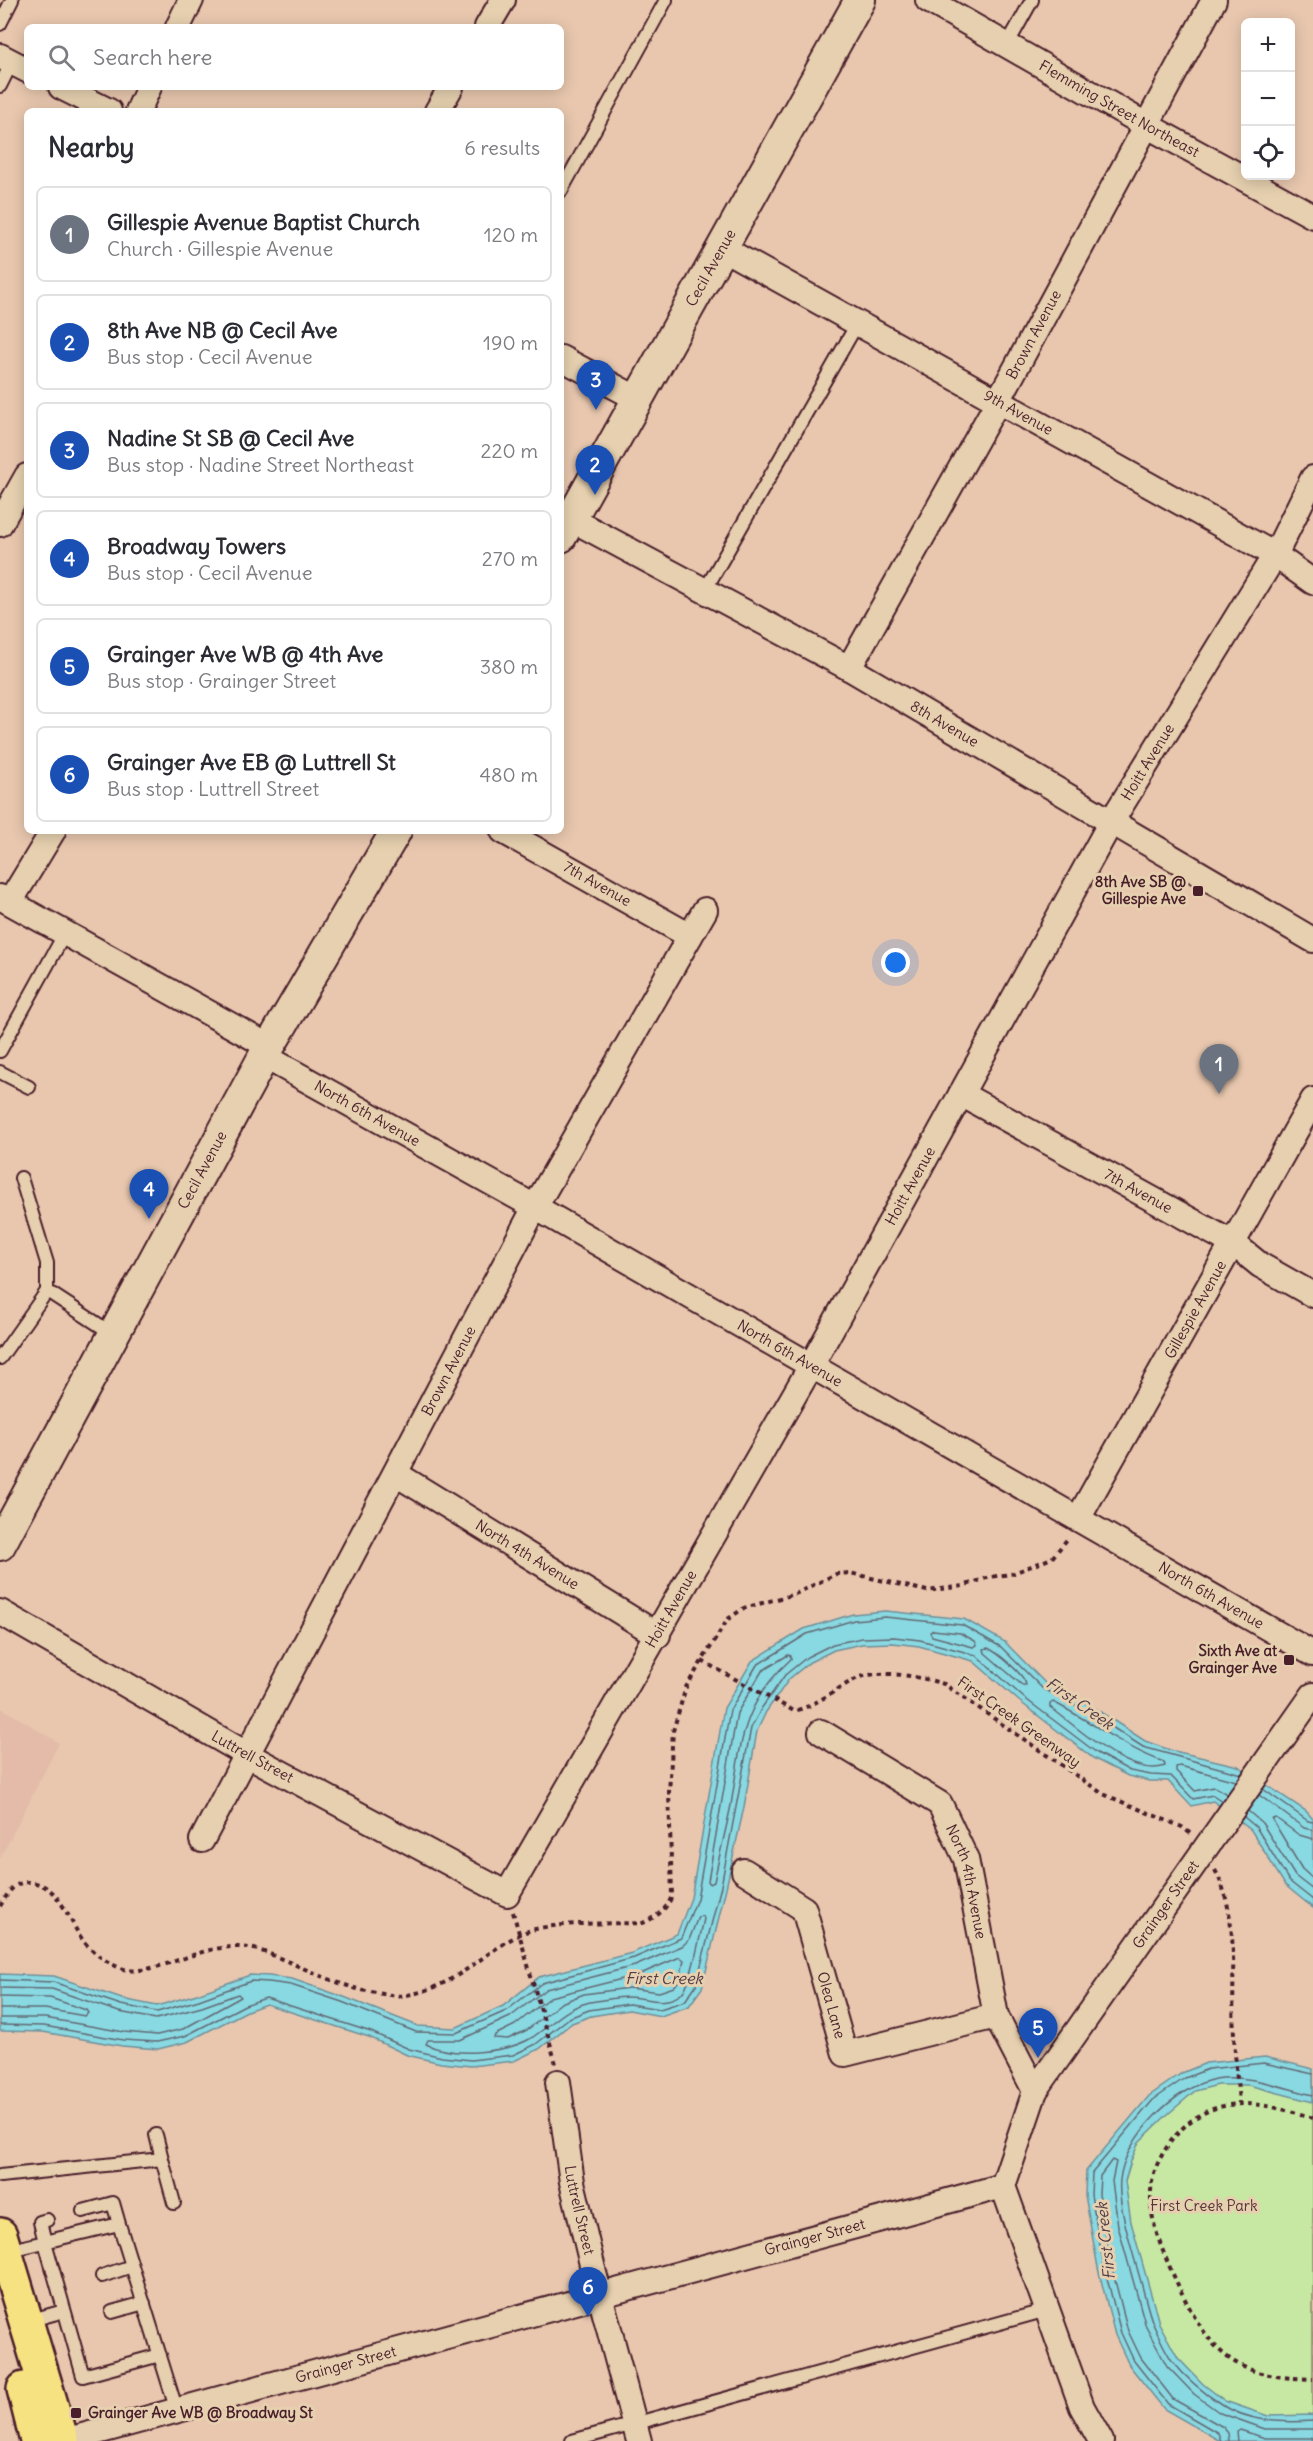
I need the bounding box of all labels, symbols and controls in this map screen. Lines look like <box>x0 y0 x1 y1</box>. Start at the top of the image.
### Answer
map controls <box>1241 18 1295 180</box>
button: + <box>1241 18 1295 72</box>
search box <box>24 24 564 90</box>
icon: search <box>45 41 78 74</box>
text: Search here <box>93 43 212 71</box>
street label: Flemming Street Northeast <box>1036 56 1203 161</box>
button: − <box>1241 72 1295 126</box>
button: locate <box>1241 126 1295 180</box>
text: Nearby <box>48 131 134 164</box>
text: 6 results <box>464 135 540 160</box>
text: Gillespie Avenue Baptist Church <box>107 208 420 236</box>
text: 1 <box>66 222 73 247</box>
text: 120 m <box>484 222 538 247</box>
street label: Cecil Avenue <box>681 226 740 310</box>
text: Church · Gillespie Avenue <box>107 236 333 261</box>
street label: Brown Avenue <box>1002 287 1065 382</box>
text: 8th Ave NB @ Cecil Ave <box>107 316 338 344</box>
text: 2 <box>64 330 75 355</box>
text: 190 m <box>483 330 538 355</box>
text: Bus stop · Cecil Avenue <box>107 344 312 369</box>
pin: 3 <box>576 360 616 410</box>
street label: 9th Avenue <box>981 385 1057 439</box>
text: Nadine St SB @ Cecil Ave <box>107 424 354 452</box>
text: 3 <box>64 438 75 463</box>
text: 220 m <box>481 438 538 463</box>
pin: 2 <box>576 446 614 495</box>
text: Bus stop · Nadine Street Northeast <box>107 452 414 477</box>
text: Broadway Towers <box>107 532 286 560</box>
text: 4 <box>64 546 75 571</box>
text: 270 m <box>482 546 538 571</box>
text: Bus stop · Cecil Avenue <box>107 560 312 585</box>
text: Grainger Ave WB @ 4th Ave <box>107 640 383 668</box>
text: 5 <box>64 654 75 679</box>
text: 380 m <box>480 654 538 679</box>
text: Bus stop · Grainger Street <box>107 668 336 693</box>
street label: 8th Avenue <box>907 696 982 751</box>
street label: Hoitt Avenue <box>1117 720 1178 804</box>
text: Grainger Ave EB @ Luttrell St <box>107 748 396 776</box>
text: 6 <box>64 762 75 787</box>
text: 480 m <box>479 762 538 787</box>
text: Bus stop · Luttrell Street <box>107 776 319 801</box>
street label: 7th Avenue <box>560 857 635 910</box>
place label: 8th Ave SB @ Gillespie Ave <box>1095 872 1186 909</box>
marker: 8th Ave SB @ Gillespie Ave <box>1191 884 1205 898</box>
your location <box>881 948 910 977</box>
pin: 1 <box>1200 1044 1238 1094</box>
street label: North 6th Avenue <box>311 1076 424 1150</box>
street label: Cecil Avenue <box>173 1128 231 1212</box>
street label: Hoitt Avenue <box>881 1143 939 1228</box>
street label: 7th Avenue <box>1101 1164 1176 1217</box>
pin: 4 <box>130 1170 168 1219</box>
street label: Gillespie Avenue <box>1160 1257 1230 1362</box>
street label: North 6th Avenue <box>734 1315 846 1391</box>
street label: Brown Avenue <box>417 1323 480 1419</box>
street label: North 4th Avenue <box>472 1515 583 1593</box>
street label: North 6th Avenue <box>1155 1557 1267 1633</box>
street label: Hoitt Avenue <box>641 1567 700 1651</box>
place label: Sixth Ave at Grainger Ave <box>1189 1641 1278 1678</box>
marker: Sixth Ave at Grainger Ave <box>1282 1653 1296 1667</box>
street label: First Creek Greenway <box>954 1672 1085 1771</box>
water label: First Creek <box>1043 1673 1119 1734</box>
street label: Luttrell Street <box>208 1726 297 1787</box>
street label: North 4th Avenue <box>942 1821 991 1941</box>
street label: Grainger Street <box>1128 1856 1203 1952</box>
water label: First Creek <box>625 1968 705 1988</box>
street label: Olea Lane <box>813 1969 850 2041</box>
pin: 5 <box>1018 2008 1058 2058</box>
street label: Luttrell Street <box>561 2164 599 2257</box>
park label: First Creek Park <box>1150 2196 1258 2215</box>
water label: First Creek <box>1091 2200 1119 2281</box>
street label: Grainger Street <box>762 2214 867 2259</box>
pin: 6 <box>568 2268 608 2317</box>
street label: Grainger Street <box>293 2341 398 2387</box>
place label: Grainger Ave WB @ Broadway St <box>88 2403 314 2423</box>
marker: Grainger Ave WB @ Broadway St <box>69 2406 83 2420</box>

